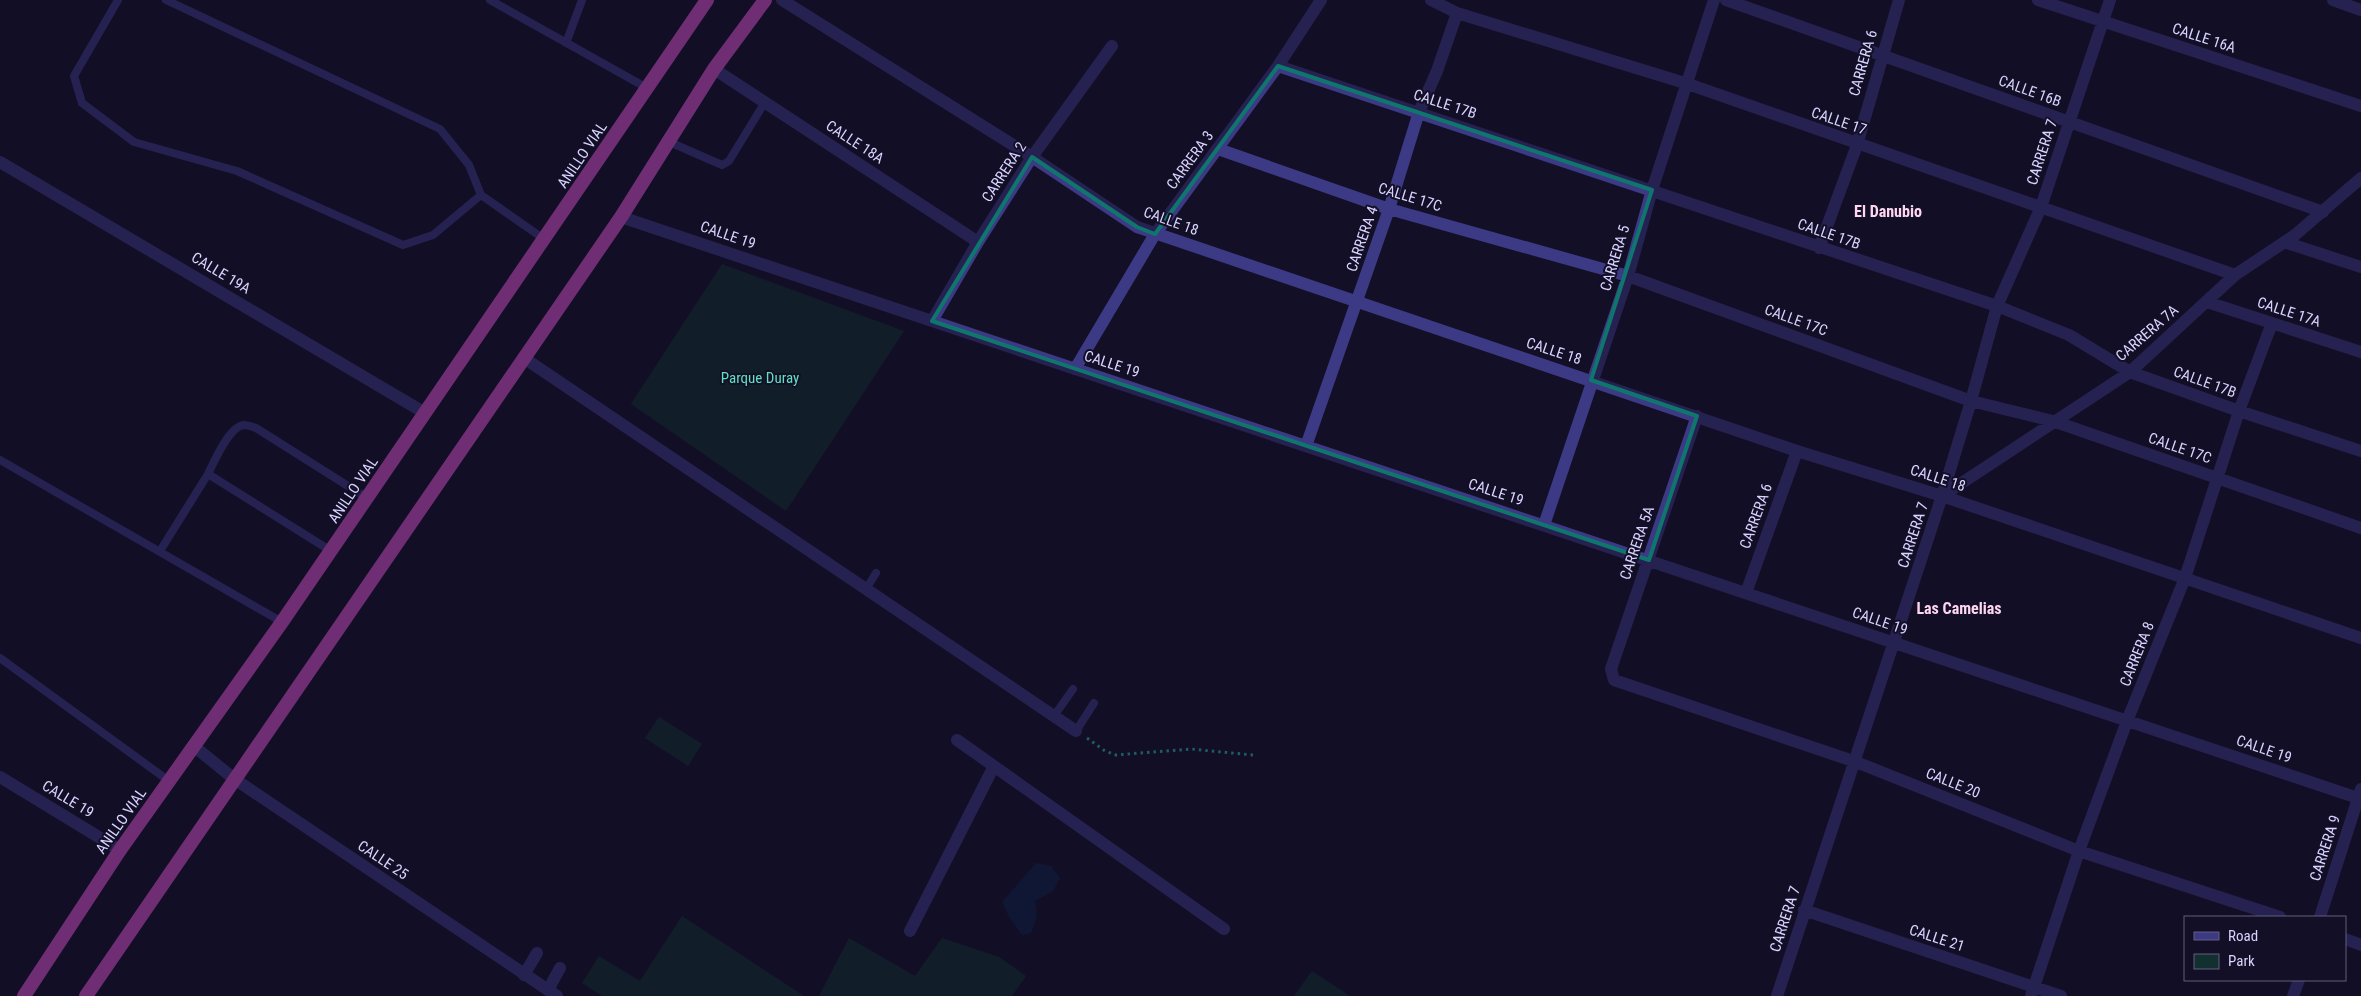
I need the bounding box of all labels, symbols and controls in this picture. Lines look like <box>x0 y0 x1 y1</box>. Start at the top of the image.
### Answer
street label: CALLE 16A <box>2170 19 2238 57</box>
street label: CARRERA 6 <box>1845 28 1881 98</box>
street label: CALLE 16B <box>1996 71 2064 111</box>
street label: CALLE 17B <box>1411 85 1479 123</box>
street label: CALLE 17 <box>1809 103 1869 139</box>
street label: CALLE 18A <box>823 117 888 168</box>
street label: CARRERA 7 <box>2023 117 2061 187</box>
street label: ANILLO VIAL <box>553 118 611 192</box>
street label: CARRERA 3 <box>1163 127 1217 193</box>
street label: CARRERA 2 <box>978 139 1030 205</box>
street label: CALLE 17C <box>1376 179 1444 215</box>
district label: El Danubio <box>1854 202 1922 221</box>
street label: CALLE 18 <box>1141 203 1201 239</box>
street label: CARRERA 4 <box>1342 204 1382 274</box>
street label: CALLE 17B <box>1795 215 1863 253</box>
street label: CALLE 19 <box>698 217 758 253</box>
street label: CARRERA 5 <box>1596 223 1634 293</box>
street label: CALLE 19A <box>188 248 254 298</box>
street label: CALLE 17A <box>2255 293 2323 331</box>
street label: CALLE 17C <box>1762 300 1830 340</box>
street label: CARRERA 7A <box>2112 301 2182 365</box>
street label: CALLE 18 <box>1524 334 1584 368</box>
street label: CALLE 19 <box>1082 347 1142 381</box>
street label: CALLE 17B <box>2171 362 2239 402</box>
park label: Parque Duray <box>721 369 799 387</box>
street label: CALLE 17C <box>2146 429 2214 467</box>
street label: ANILLO VIAL <box>324 453 382 527</box>
street label: CALLE 18 <box>1908 461 1968 495</box>
street label: CALLE 19 <box>1466 475 1526 509</box>
street label: CARRERA 6 <box>1736 481 1776 551</box>
street label: CARRERA 7 <box>1894 500 1932 570</box>
street label: CARRERA 5A <box>1616 504 1658 582</box>
district label: Las Camelias <box>1916 599 2002 618</box>
street label: CALLE 19 <box>1850 603 1910 639</box>
street label: CARRERA 8 <box>2116 619 2158 689</box>
street label: CALLE 19 <box>2234 731 2294 767</box>
street label: CALLE 20 <box>1923 764 1983 802</box>
street label: CALLE 19 <box>39 777 97 821</box>
street label: ANILLO VIAL <box>92 785 150 857</box>
street label: CARRERA 9 <box>2306 813 2344 883</box>
street label: CALLE 25 <box>354 837 412 883</box>
street label: CARRERA 7 <box>1766 884 1804 954</box>
legend <box>2184 916 2346 981</box>
street label: CALLE 21 <box>1907 921 1967 955</box>
text: Road <box>2228 927 2258 945</box>
text: Park <box>2228 952 2255 970</box>

